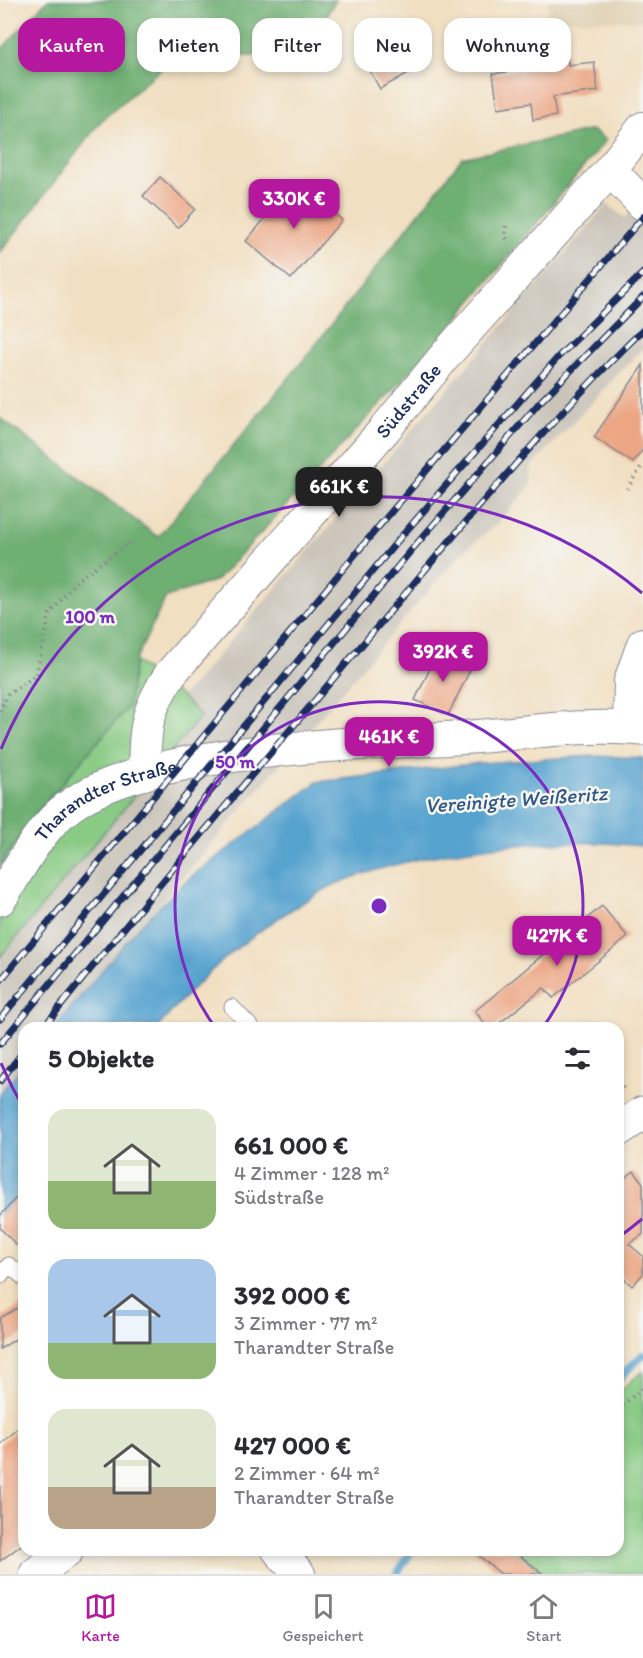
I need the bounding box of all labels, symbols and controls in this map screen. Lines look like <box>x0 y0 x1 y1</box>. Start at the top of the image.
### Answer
chip: Kaufen <box>18 18 125 72</box>
chip: Mieten <box>137 18 240 72</box>
chip: Filter <box>252 18 342 72</box>
chip: Neu <box>354 18 432 72</box>
chip: Wohnung <box>444 18 571 72</box>
pin: 330K € <box>245 179 343 230</box>
text: 330K € <box>263 186 325 210</box>
street label: Südstraße <box>371 358 446 443</box>
pin: 661K € <box>290 467 388 518</box>
text: 661K € <box>309 474 369 498</box>
text: 100 m <box>65 606 116 628</box>
pin: 392K € <box>394 632 492 683</box>
text: 392K € <box>413 639 473 663</box>
pin: 461K € <box>340 717 438 768</box>
text: 461K € <box>359 724 419 748</box>
text: 50 m <box>215 751 256 773</box>
street label: Tharandter Straße <box>29 753 179 846</box>
water label: Vereinigte Weißeritz <box>424 780 609 818</box>
centre of rings <box>369 896 389 916</box>
pin: 427K € <box>508 916 606 967</box>
text: 427K € <box>526 923 588 947</box>
text: 5 Objekte <box>48 1042 154 1074</box>
icon: filters <box>561 1042 594 1075</box>
text: 661 000 € <box>234 1129 348 1161</box>
icon: home <box>96 1133 168 1205</box>
text: 4 Zimmer · 128 m² <box>234 1161 390 1185</box>
text: Südstraße <box>234 1185 324 1209</box>
text: 392 000 € <box>234 1279 350 1311</box>
icon: home <box>96 1283 168 1355</box>
text: 3 Zimmer · 77 m² <box>234 1311 377 1335</box>
text: Tharandter Straße <box>234 1335 394 1359</box>
text: 427 000 € <box>234 1429 351 1461</box>
icon: home <box>96 1433 168 1505</box>
text: 2 Zimmer · 64 m² <box>234 1461 380 1485</box>
text: Tharandter Straße <box>234 1485 394 1509</box>
tab: Karte <box>81 1590 120 1645</box>
tab: Gespeichert <box>282 1590 364 1645</box>
tab: Start <box>526 1590 562 1645</box>

